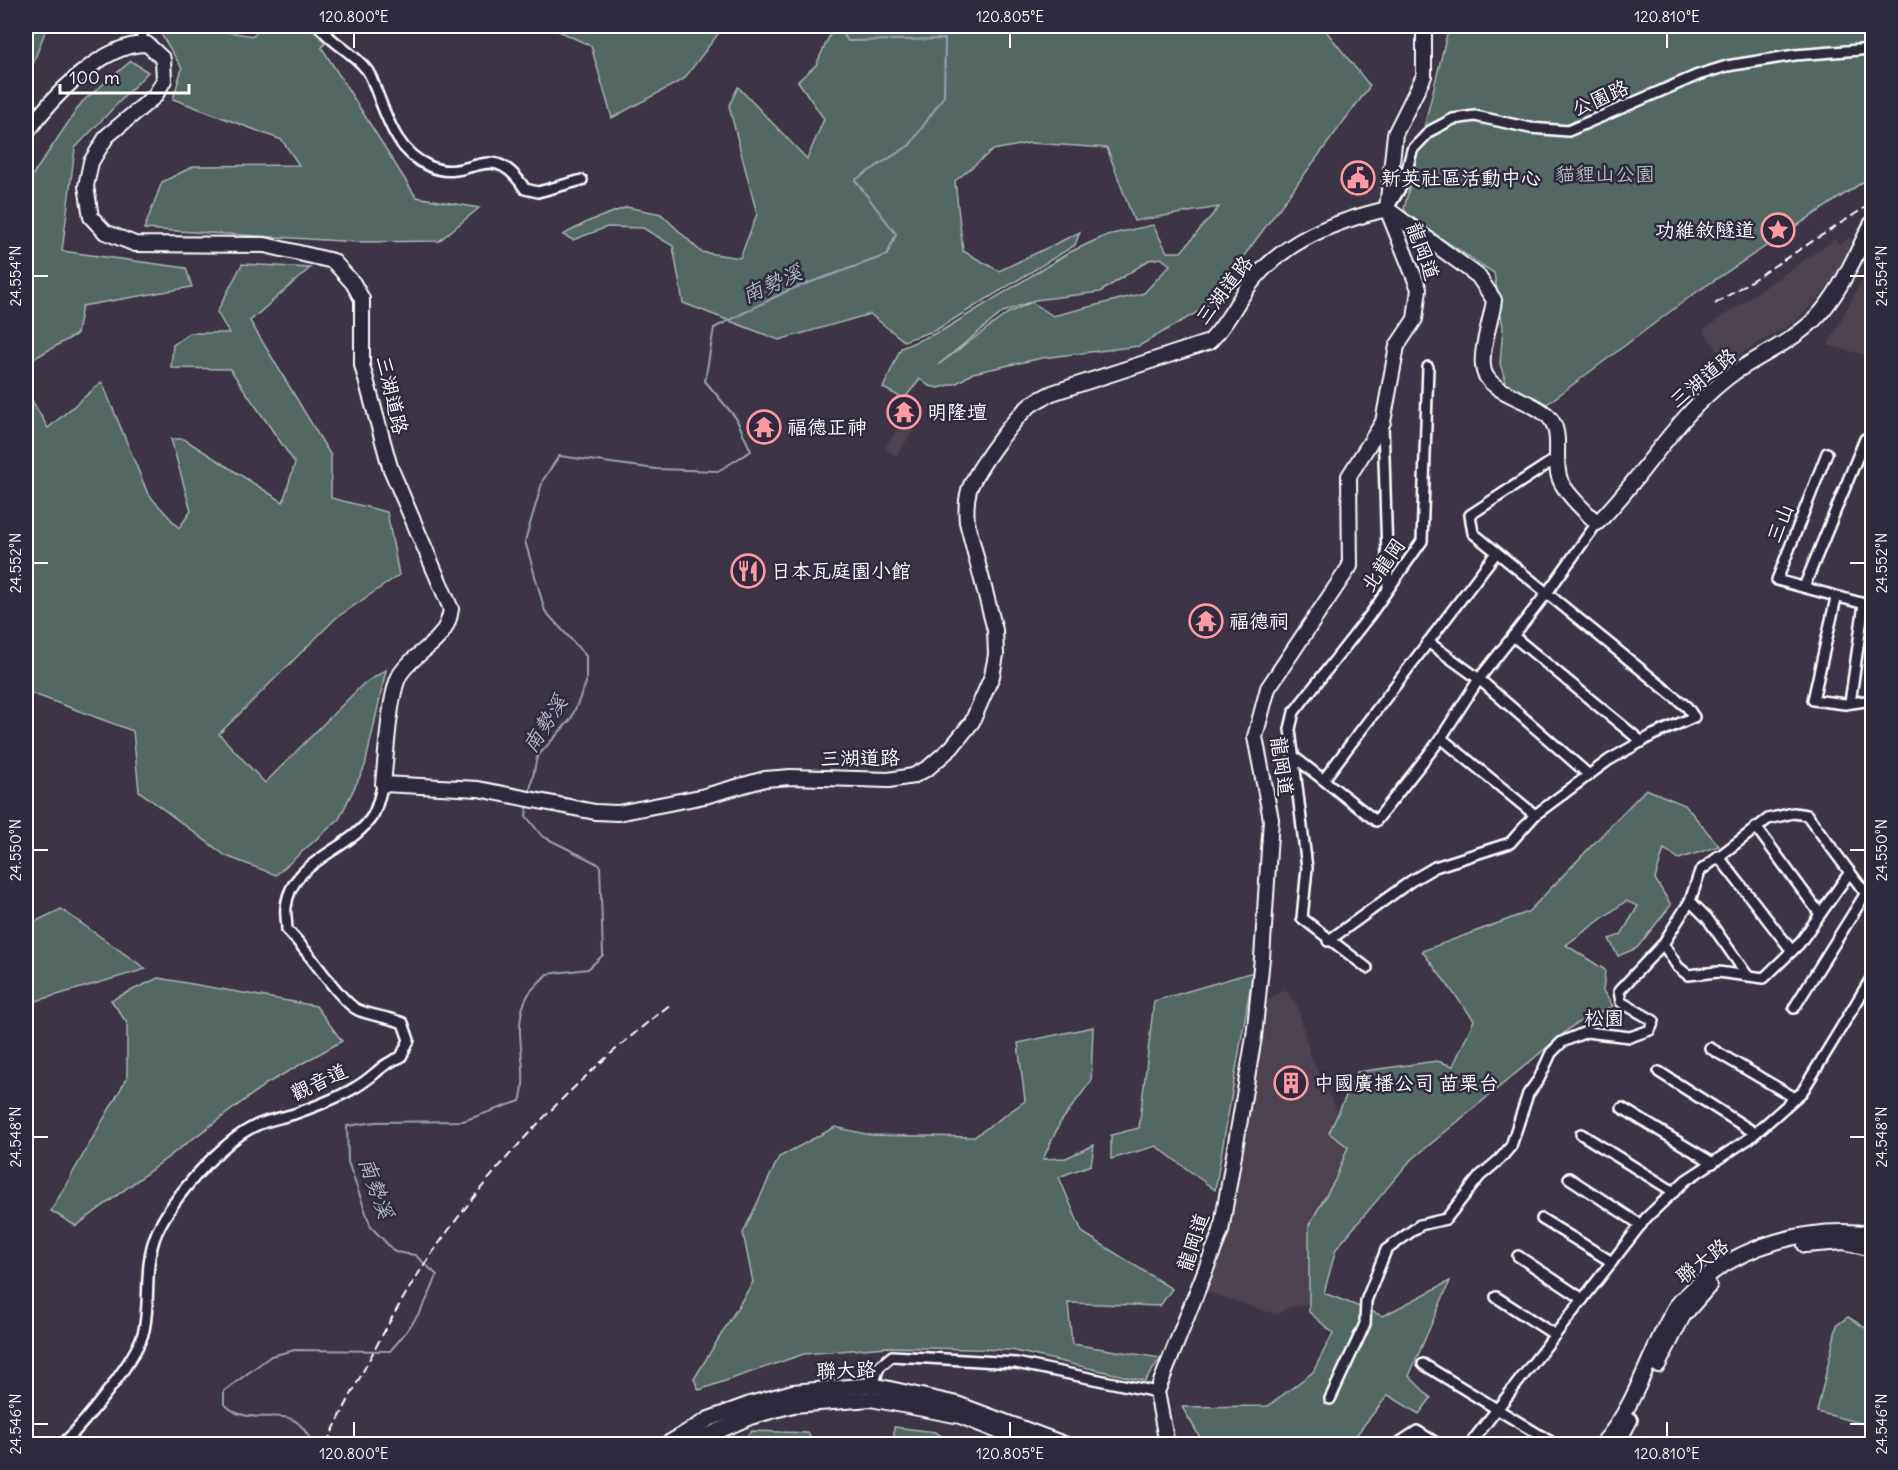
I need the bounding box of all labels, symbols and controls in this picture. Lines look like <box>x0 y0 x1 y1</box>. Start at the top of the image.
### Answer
text: 120.800°E <box>319 7 389 26</box>
text: 120.805°E <box>976 7 1044 26</box>
text: 120.810°E <box>1634 7 1700 26</box>
scale bar <box>60 57 189 95</box>
text: 100 m <box>69 66 120 89</box>
street label: 公園路 <box>1567 74 1633 121</box>
public building icon: 新英社區活動中心 <box>1340 160 1376 196</box>
park label: 貓貍山公園 <box>1555 161 1655 186</box>
place label: 新英社區活動中心 <box>1381 165 1541 190</box>
place icon: 功維敘隧道 <box>1760 212 1796 248</box>
place label: 功維敘隧道 <box>1655 217 1755 242</box>
street label: 龍岡道 <box>1401 218 1445 283</box>
text: 24.554°N <box>6 245 25 307</box>
text: 24.554°N <box>1872 245 1891 307</box>
street label: 三湖道路 <box>1190 249 1258 329</box>
water label: 南勢溪 <box>738 258 807 309</box>
street label: 三湖道路 <box>1664 342 1742 413</box>
street label: 三湖道路 <box>371 353 414 438</box>
temple icon: 明隆壇 <box>886 394 922 430</box>
place label: 明隆壇 <box>927 399 987 424</box>
temple icon: 福德正神 <box>746 409 782 445</box>
place label: 福德正神 <box>787 414 867 439</box>
street label: 三山 <box>1760 500 1799 546</box>
text: 24.552°N <box>6 533 25 593</box>
street label: 北龍岡 <box>1355 533 1410 596</box>
text: 24.552°N <box>1872 533 1891 593</box>
restaurant icon: 日本瓦庭園小館 <box>730 553 766 589</box>
place label: 日本瓦庭園小館 <box>771 558 911 583</box>
temple icon: 福德祠 <box>1188 603 1224 639</box>
place label: 福德祠 <box>1229 608 1289 633</box>
water label: 南勢溪 <box>516 689 574 757</box>
street label: 龍岡道 <box>1266 734 1299 797</box>
street label: 三湖道路 <box>820 744 901 771</box>
text: 24.550°N <box>6 819 25 881</box>
text: 24.550°N <box>1872 819 1891 881</box>
street label: 松園 <box>1584 1005 1624 1030</box>
street label: 觀音道 <box>286 1058 351 1106</box>
building icon: 中國廣播公司 苗栗台 <box>1273 1065 1309 1101</box>
place label: 中國廣播公司 苗栗台 <box>1314 1070 1499 1095</box>
text: 24.548°N <box>6 1106 25 1168</box>
text: 24.548°N <box>1872 1106 1891 1168</box>
water label: 南勢溪 <box>353 1154 400 1223</box>
street label: 龍岡道 <box>1171 1209 1214 1274</box>
street label: 聯大路 <box>1670 1232 1734 1289</box>
street label: 聯大路 <box>816 1356 877 1383</box>
text: 24.546°N <box>6 1393 25 1455</box>
text: 24.546°N <box>1872 1393 1891 1455</box>
text: 120.800°E <box>319 1444 389 1463</box>
text: 120.805°E <box>976 1444 1044 1463</box>
text: 120.810°E <box>1634 1444 1700 1463</box>

